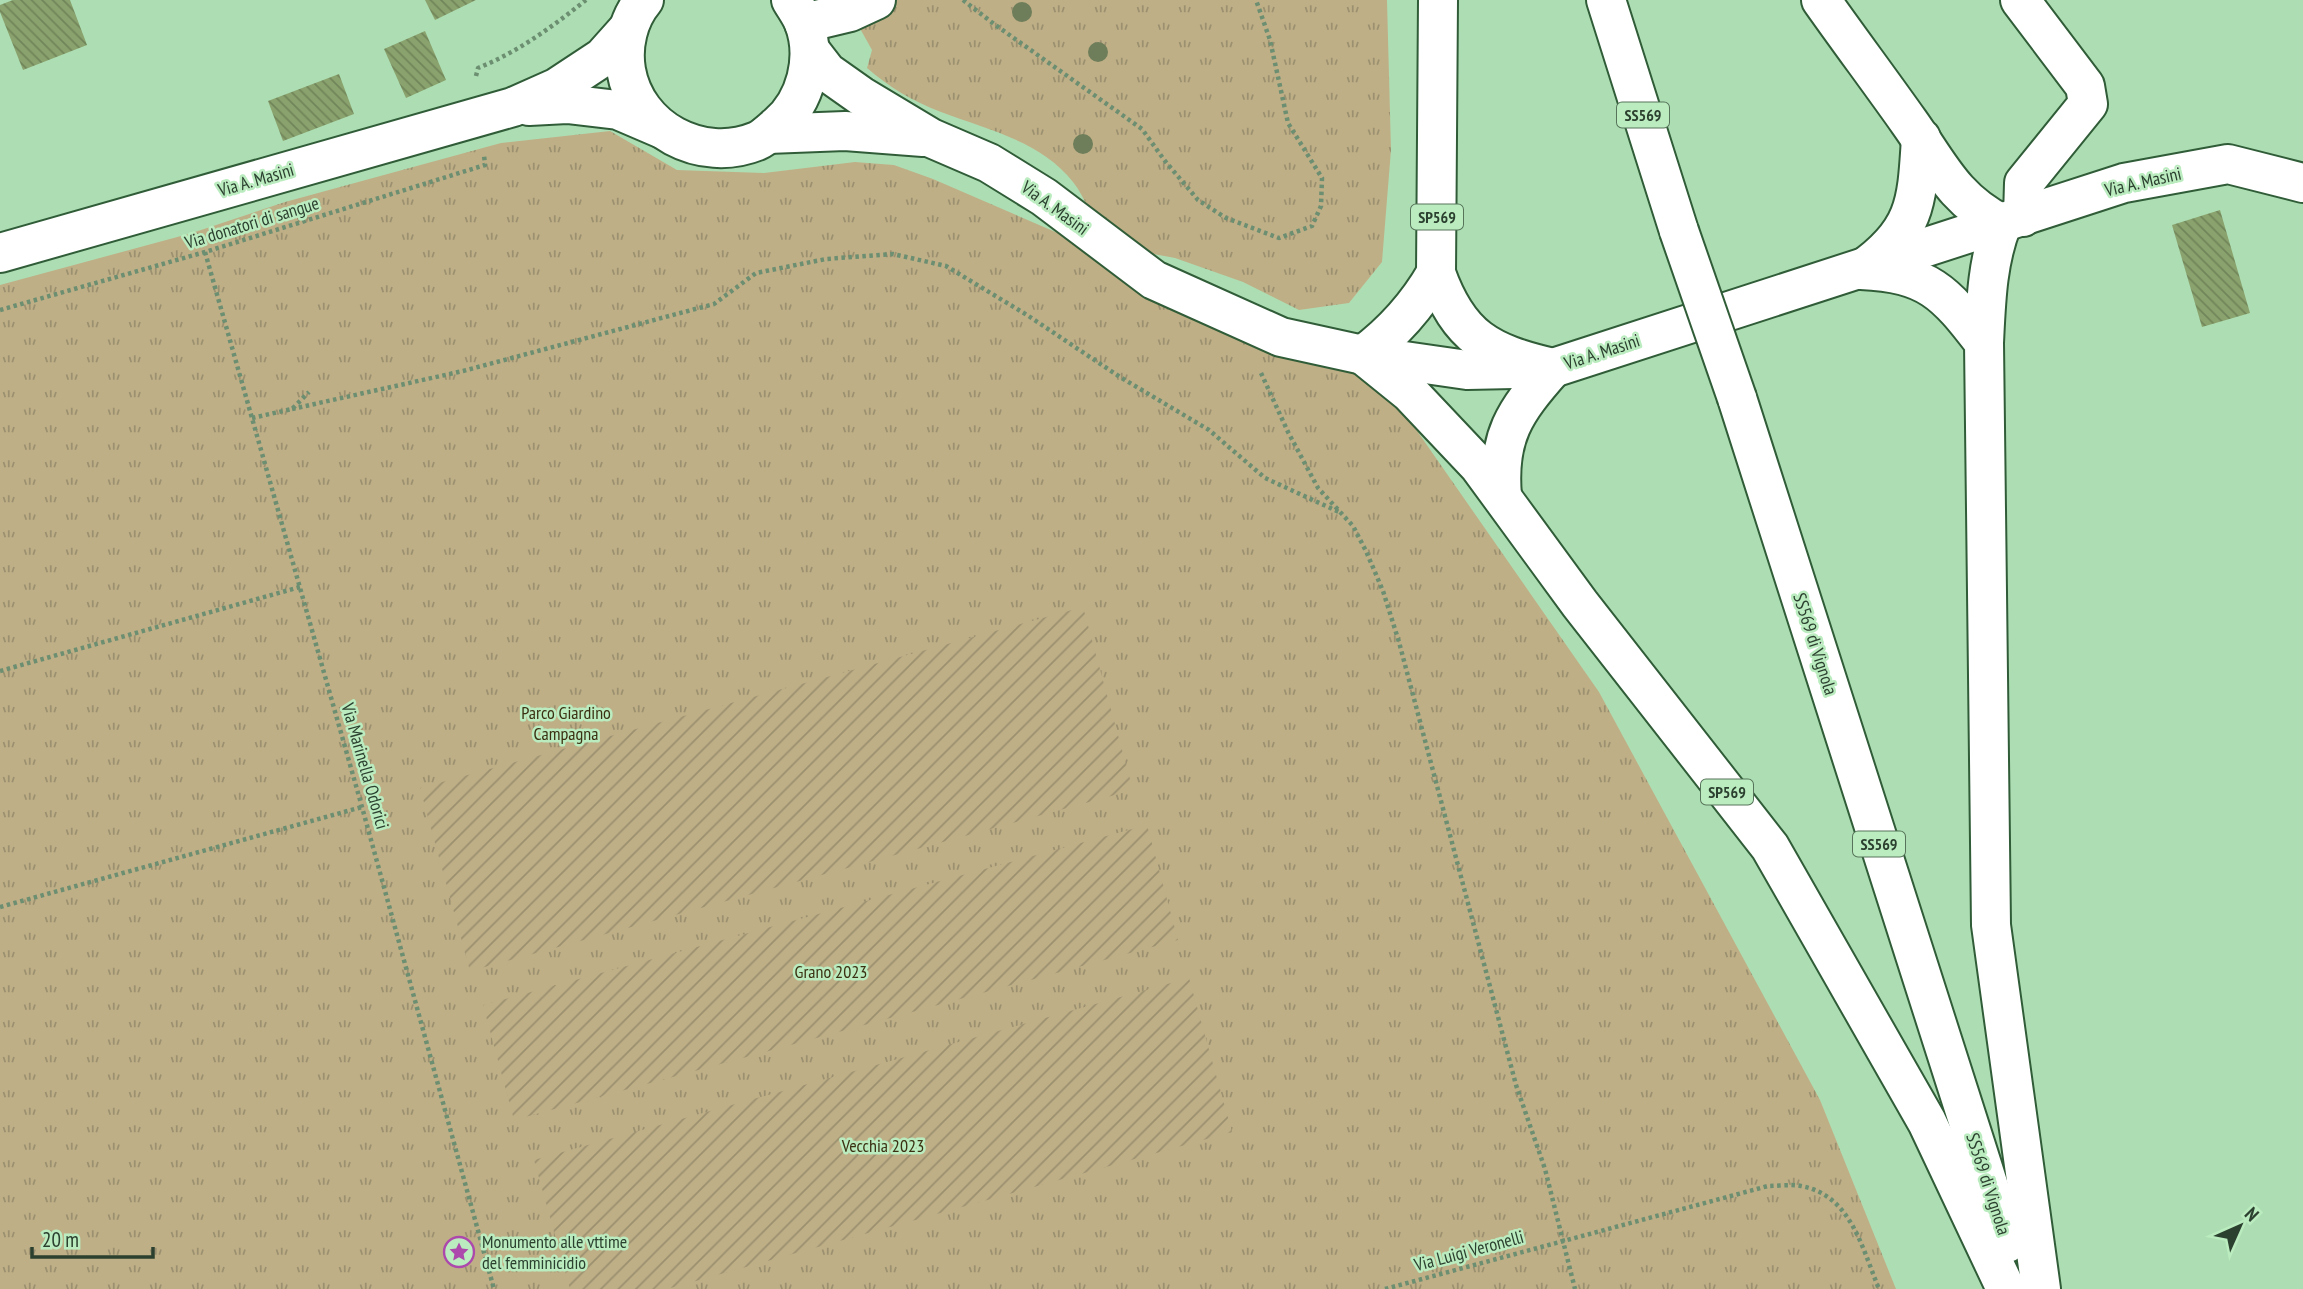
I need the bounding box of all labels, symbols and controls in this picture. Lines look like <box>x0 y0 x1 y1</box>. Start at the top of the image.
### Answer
road number: SS569 <box>1617 102 1669 127</box>
street label: Via A. Masini <box>214 158 296 202</box>
street label: Via A. Masini <box>2101 162 2183 202</box>
street label: Via A. Masini <box>1016 175 1094 240</box>
street label: Via donatori di sangue <box>181 191 322 254</box>
road number: SP569 <box>1411 204 1463 230</box>
street label: Via A. Masini <box>1560 329 1642 375</box>
street label: SS569 di Vignola <box>1788 590 1843 698</box>
street label: Via Marinella Odorici <box>336 699 394 832</box>
park label: Parco Giardino Campagna <box>521 701 611 745</box>
road number: SP569 <box>1701 779 1753 804</box>
road number: SS569 <box>1853 832 1905 856</box>
park label: Grano 2023 <box>795 960 867 983</box>
street label: SS569 di Vignola <box>1961 1130 2016 1238</box>
park label: Vecchia 2023 <box>841 1134 924 1157</box>
north arrow <box>2205 1191 2275 1261</box>
text: N <box>2240 1202 2264 1226</box>
scale bar <box>32 1216 152 1260</box>
street label: Via Luigi Veronelli <box>1411 1225 1526 1276</box>
text: 20 m <box>42 1226 79 1253</box>
place label: Monumento alle vttime del femminicidio <box>482 1230 627 1274</box>
place icon: Monumento alle vttime del femminicidio <box>442 1235 476 1269</box>

